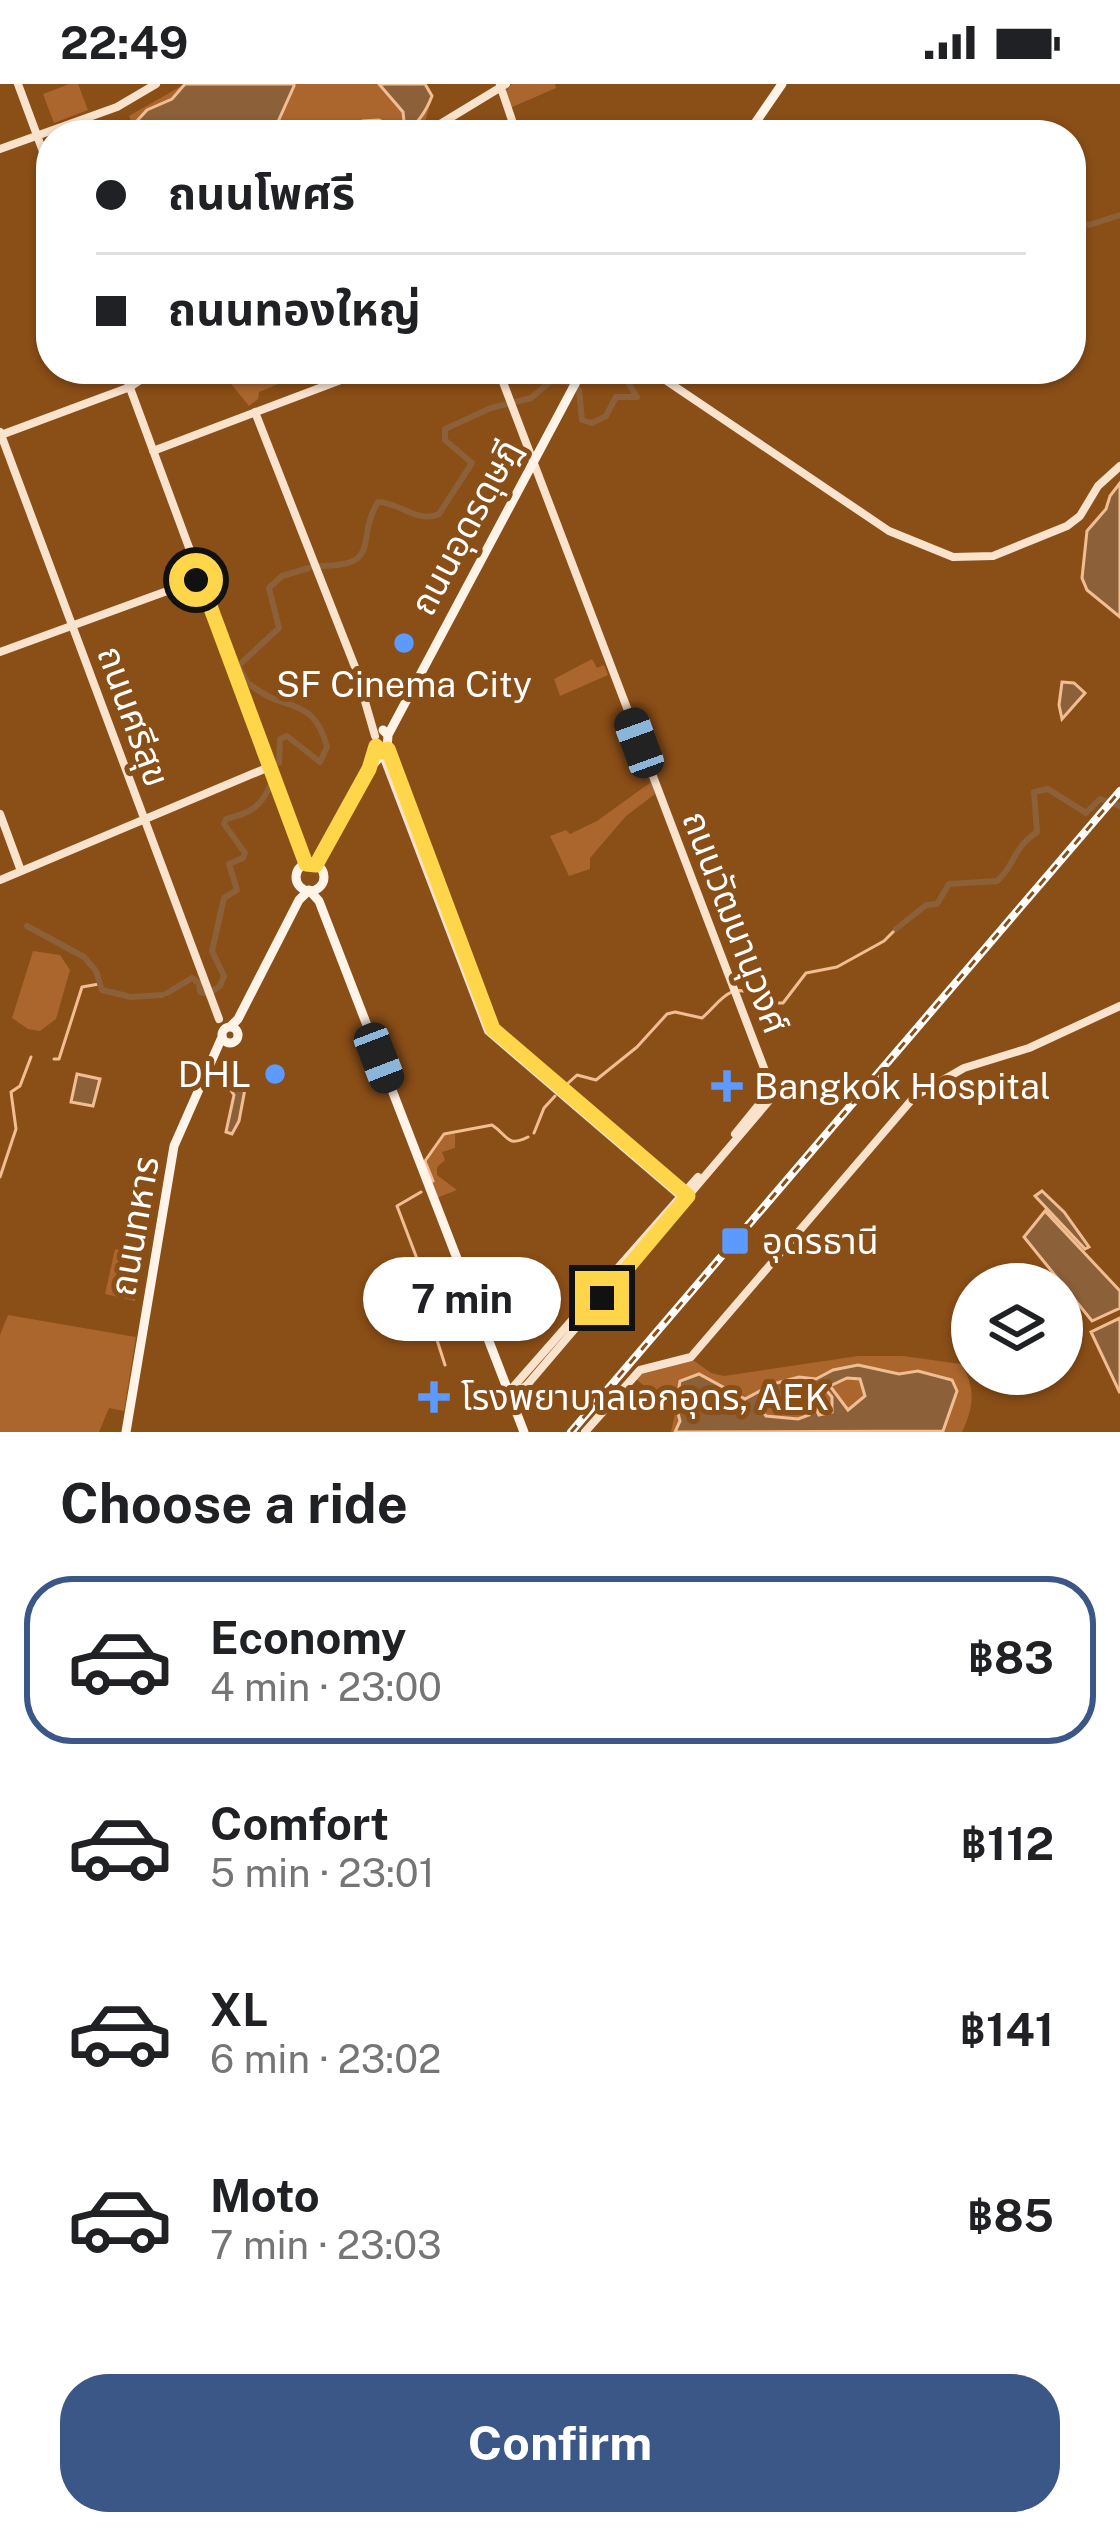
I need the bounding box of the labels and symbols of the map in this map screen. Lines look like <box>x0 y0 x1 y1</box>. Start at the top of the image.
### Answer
street label: ถนนอุดรดุษฎี <box>401 432 530 623</box>
route start <box>169 553 223 607</box>
marker: SF Cinema City <box>391 630 417 656</box>
street label: ถนนศรีสุข <box>88 640 179 792</box>
place label: SF Cinema City <box>276 663 532 705</box>
car <box>610 703 668 783</box>
street label: ถนนวัฒนานุวงศ์ <box>673 805 798 1039</box>
car <box>349 1018 409 1098</box>
place label: DHL <box>178 1053 251 1095</box>
marker: DHL <box>262 1061 288 1087</box>
place label: Bangkok Hospital <box>754 1065 1051 1107</box>
marker: Bangkok Hospital <box>711 1070 743 1102</box>
street label: ถนนทหาร <box>101 1153 167 1299</box>
place label: อุดรธานี <box>762 1220 879 1263</box>
marker: อุดรธานี <box>719 1225 751 1257</box>
callout: 7 min <box>362 1256 560 1340</box>
route end <box>575 1271 629 1325</box>
place label: โรงพยาบาลเอกอุดร, AEK <box>461 1376 829 1419</box>
marker: โรงพยาบาลเอกอุดร, AEK <box>418 1381 450 1413</box>

